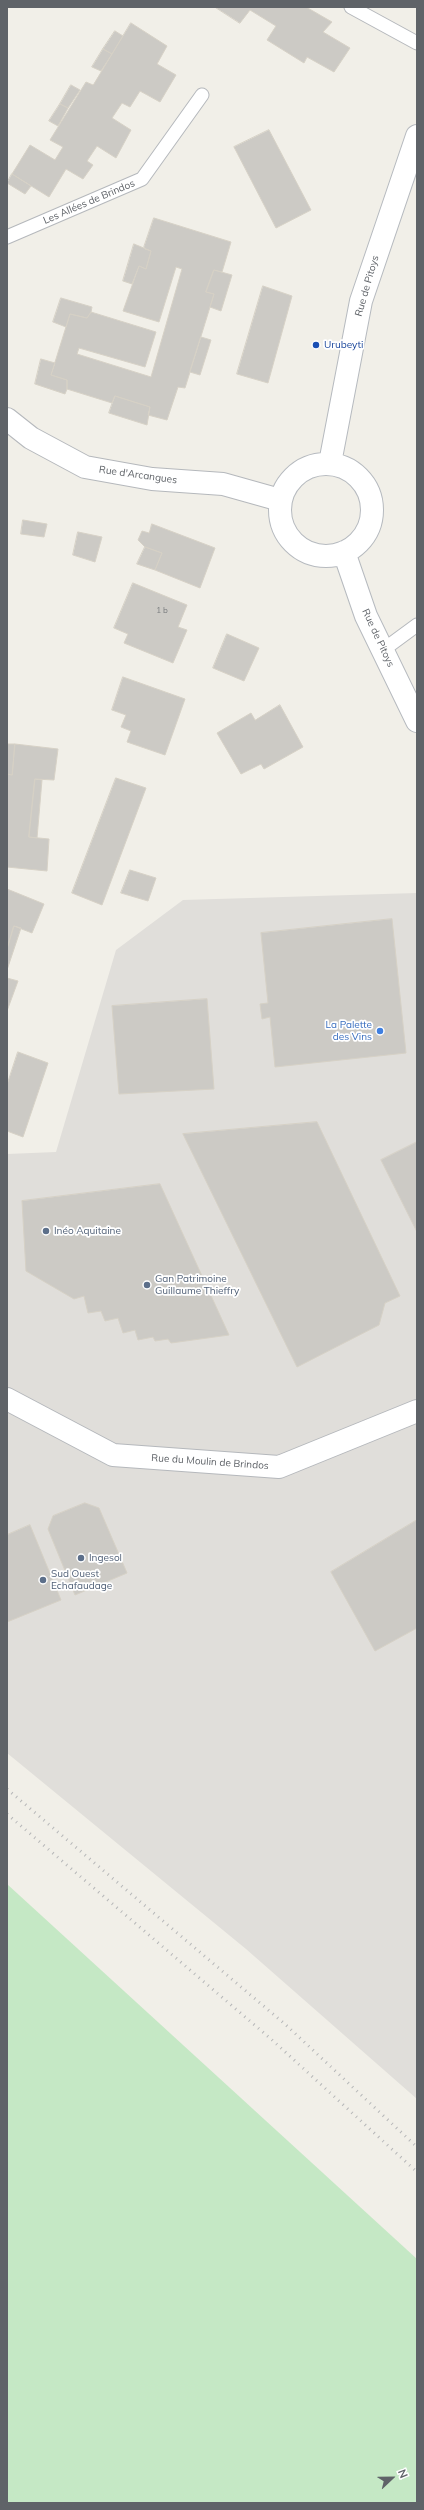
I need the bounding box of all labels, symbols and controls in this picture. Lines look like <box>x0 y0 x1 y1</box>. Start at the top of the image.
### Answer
street label: Les Allées de Brindos <box>41 177 137 227</box>
street label: Rue de Pitoys <box>353 254 381 318</box>
place label: Urubeyti <box>324 339 363 351</box>
marker: Urubeyti <box>311 340 321 350</box>
street label: Rue d'Arcangues <box>98 464 178 486</box>
house number: 1 b <box>156 606 168 616</box>
street label: Rue de Pitoys <box>359 607 397 669</box>
place label: La Palette des Vins <box>326 1019 372 1042</box>
marker: La Palette des Vins <box>375 1026 385 1036</box>
place label: Inéo Aquitaine <box>54 1225 121 1237</box>
marker: Inéo Aquitaine <box>41 1226 51 1236</box>
place label: Gan Patrimoine Guillaume Thieffry <box>155 1273 239 1296</box>
marker: Gan Patrimoine Guillaume Thieffry <box>142 1280 152 1290</box>
street label: Rue du Moulin de Brindos <box>151 1452 269 1472</box>
place label: Ingesol <box>89 1552 122 1564</box>
marker: Ingesol <box>76 1553 86 1563</box>
place label: Sud Ouest Echafaudage <box>51 1568 112 1592</box>
marker: Sud Ouest Echafaudage <box>38 1575 48 1585</box>
north arrow <box>372 2458 412 2498</box>
text: N <box>395 2467 411 2480</box>

